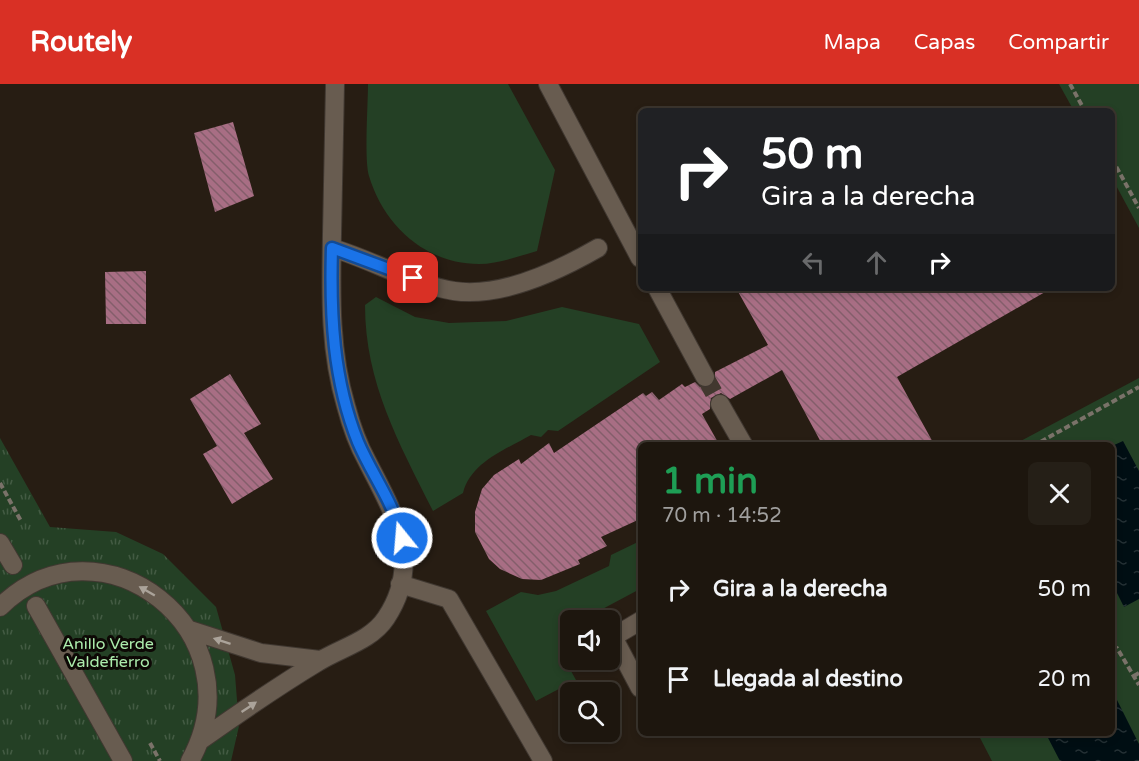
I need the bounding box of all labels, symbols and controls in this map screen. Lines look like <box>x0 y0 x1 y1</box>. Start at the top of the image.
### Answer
text: Routely <box>30 25 132 59</box>
text: Mapa <box>824 30 881 55</box>
text: Capas <box>914 30 975 55</box>
text: Compartir <box>1008 30 1109 55</box>
text: 50 m <box>761 129 863 180</box>
icon: right <box>662 132 740 210</box>
text: Gira a la derecha <box>761 180 975 213</box>
icon: left <box>797 246 830 279</box>
icon: ahead <box>860 246 893 279</box>
icon: right <box>923 246 956 279</box>
pin <box>387 252 438 303</box>
icon: arrive <box>396 261 429 294</box>
text: 1 min <box>662 460 758 503</box>
button: close <box>1028 462 1091 525</box>
text: 70 m · 14:52 <box>662 504 782 528</box>
position arrow <box>370 506 434 570</box>
icon: right <box>662 573 695 606</box>
text: Gira a la derecha <box>713 576 888 602</box>
text: 50 m <box>1037 576 1091 602</box>
one-way arrow <box>138 586 155 596</box>
map controls <box>560 610 620 742</box>
button: sound <box>560 610 620 670</box>
park label: Anillo Verde Valdefierro <box>62 634 154 672</box>
one-way arrow <box>213 636 231 645</box>
icon: arrive <box>662 663 695 696</box>
text: Llegada al destino <box>713 666 903 692</box>
text: 20 m <box>1037 666 1091 692</box>
button: search <box>560 682 620 742</box>
one-way arrow <box>240 701 257 712</box>

